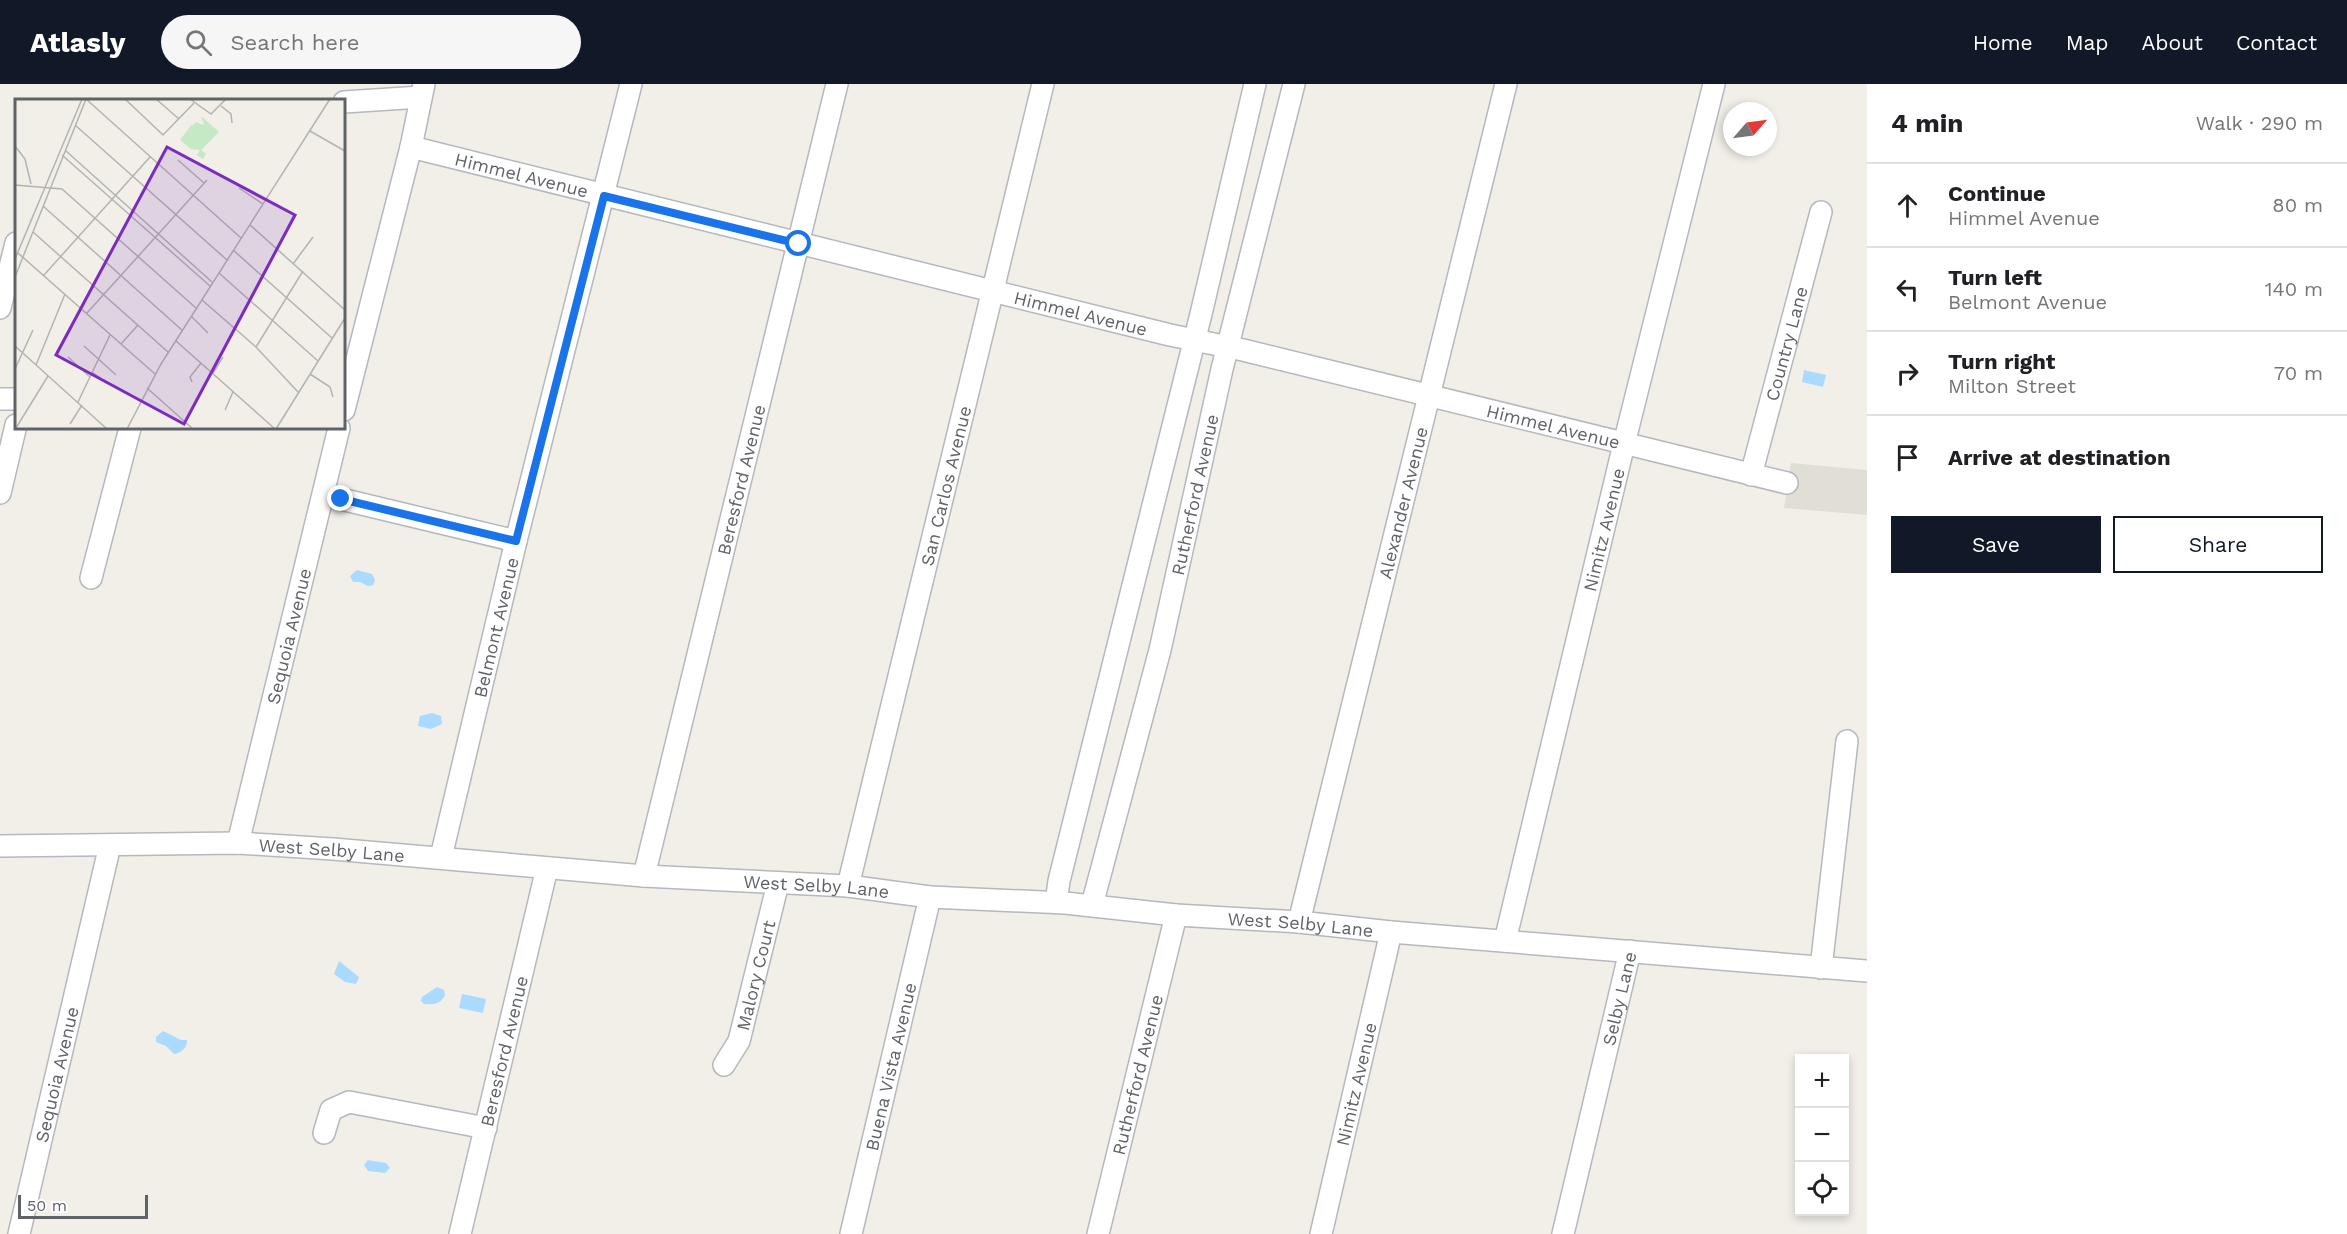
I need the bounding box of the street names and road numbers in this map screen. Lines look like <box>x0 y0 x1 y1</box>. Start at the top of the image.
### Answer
street label: Himmel Avenue <box>453 148 591 201</box>
street label: Country Lane <box>1761 284 1811 403</box>
street label: Himmel Avenue <box>1012 286 1150 340</box>
street label: Himmel Avenue <box>1484 399 1622 452</box>
street label: Beresford Avenue <box>712 402 769 557</box>
street label: San Carlos Avenue <box>916 404 975 568</box>
street label: Rutherford Avenue <box>1166 412 1222 577</box>
street label: Alexander Avenue <box>1374 424 1431 581</box>
street label: Nimitz Avenue <box>1579 466 1628 593</box>
street label: Belmont Avenue <box>469 555 522 700</box>
street label: Sequoia Avenue <box>262 566 315 706</box>
street label: West Selby Lane <box>258 834 406 866</box>
street label: West Selby Lane <box>743 870 891 902</box>
street label: West Selby Lane <box>1227 907 1374 941</box>
street label: Malory Court <box>732 918 779 1033</box>
street label: Selby Lane <box>1597 949 1640 1048</box>
street label: Beresford Avenue <box>475 974 532 1129</box>
street label: Buena Vista Avenue <box>860 980 920 1153</box>
street label: Rutherford Avenue <box>1107 992 1167 1157</box>
street label: Sequoia Avenue <box>30 1004 82 1144</box>
street label: Nimitz Avenue <box>1331 1020 1380 1148</box>

